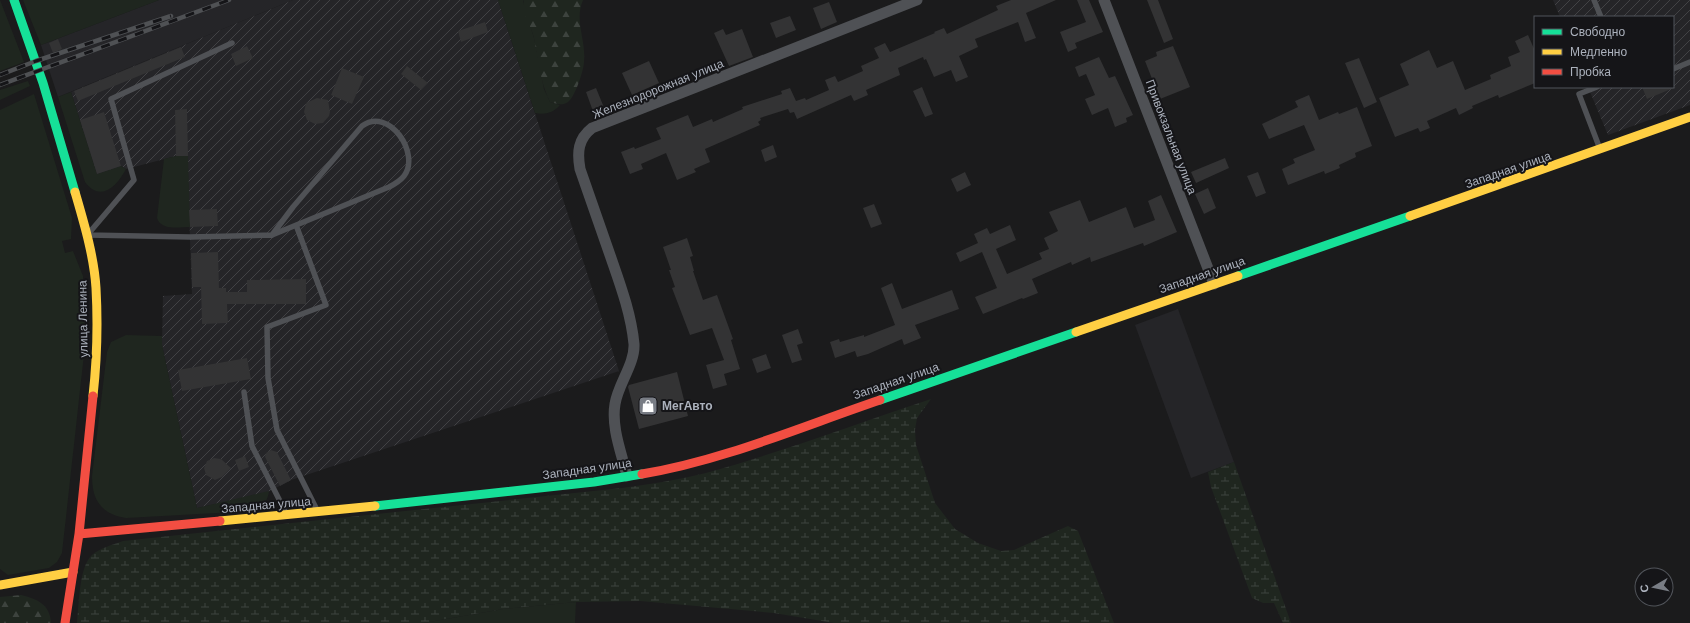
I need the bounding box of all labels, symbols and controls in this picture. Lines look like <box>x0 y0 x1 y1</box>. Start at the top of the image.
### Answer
legend <box>1534 16 1674 88</box>
text: Свободно <box>1570 24 1625 40</box>
text: Медленно <box>1570 44 1627 60</box>
street label: Железнодорожная улица <box>590 55 726 123</box>
text: Пробка <box>1570 64 1611 80</box>
street label: Привокзальная улица <box>1142 77 1200 197</box>
street label: Западная улица <box>1463 148 1553 192</box>
street label: Западная улица <box>1157 253 1247 297</box>
street label: улица Ленина <box>74 280 92 358</box>
street label: Западная улица <box>851 359 941 403</box>
shop icon: МегАвто <box>637 395 659 417</box>
place label: МегАвто <box>662 398 713 414</box>
street label: Западная улица <box>541 455 633 483</box>
street label: Западная улица <box>220 493 312 517</box>
north arrow <box>1634 567 1674 607</box>
text: С <box>1637 583 1652 594</box>

